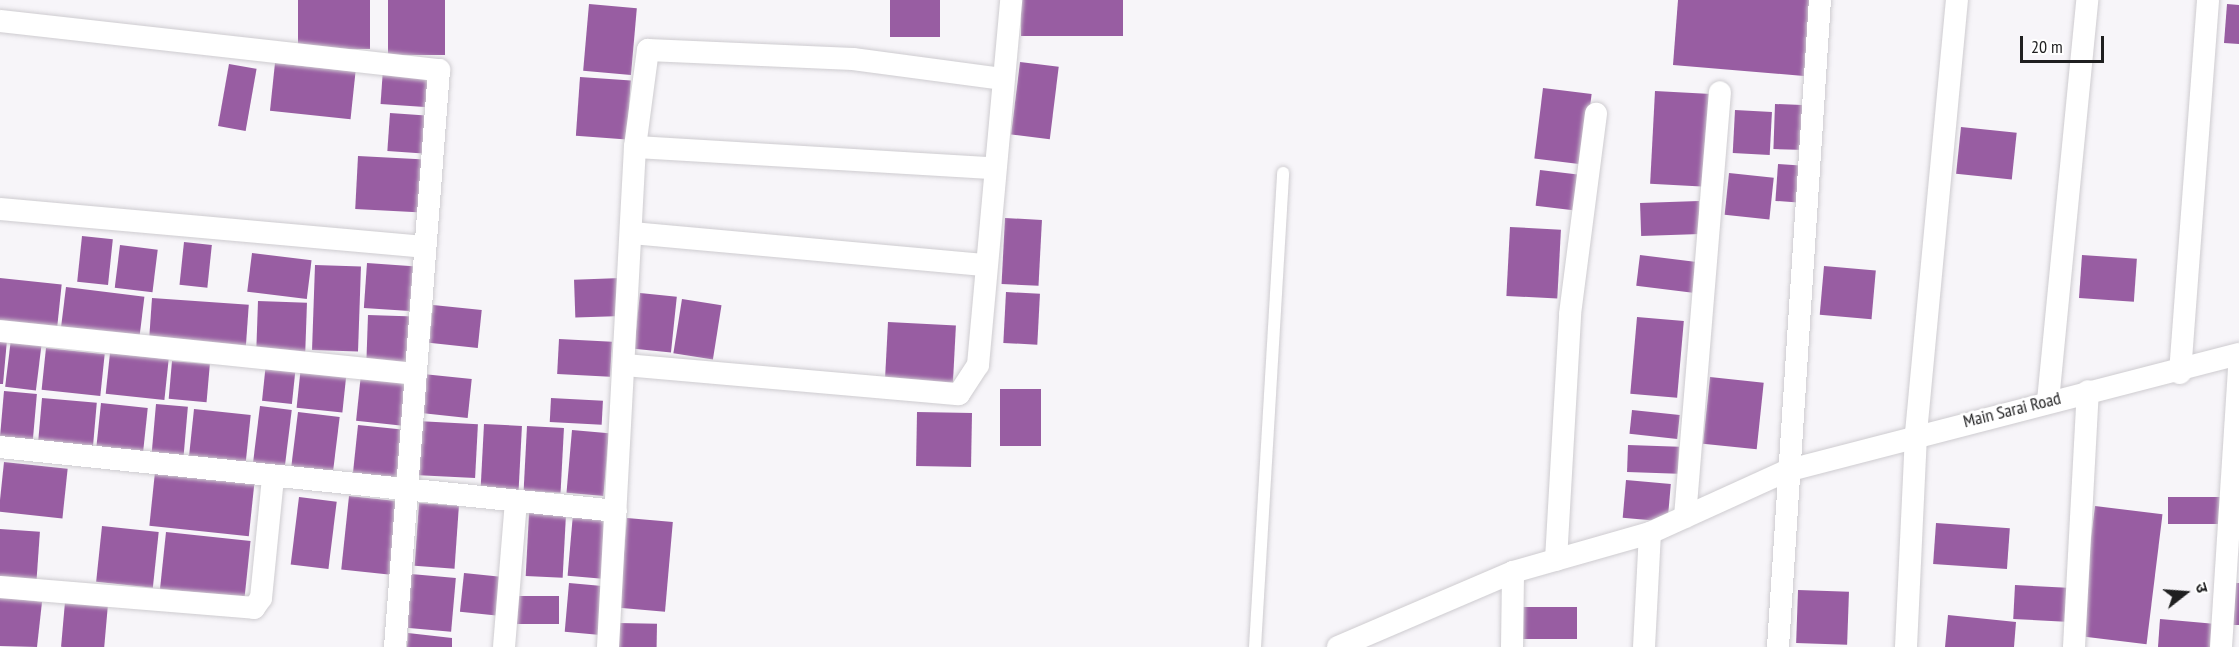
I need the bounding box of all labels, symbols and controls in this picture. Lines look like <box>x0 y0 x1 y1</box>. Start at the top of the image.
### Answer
scale bar <box>2023 24 2107 62</box>
text: 20 m <box>2031 35 2063 58</box>
street label: Main Sarai Road <box>1961 387 2063 433</box>
north arrow <box>2155 563 2215 623</box>
text: उ <box>2191 580 2213 595</box>

